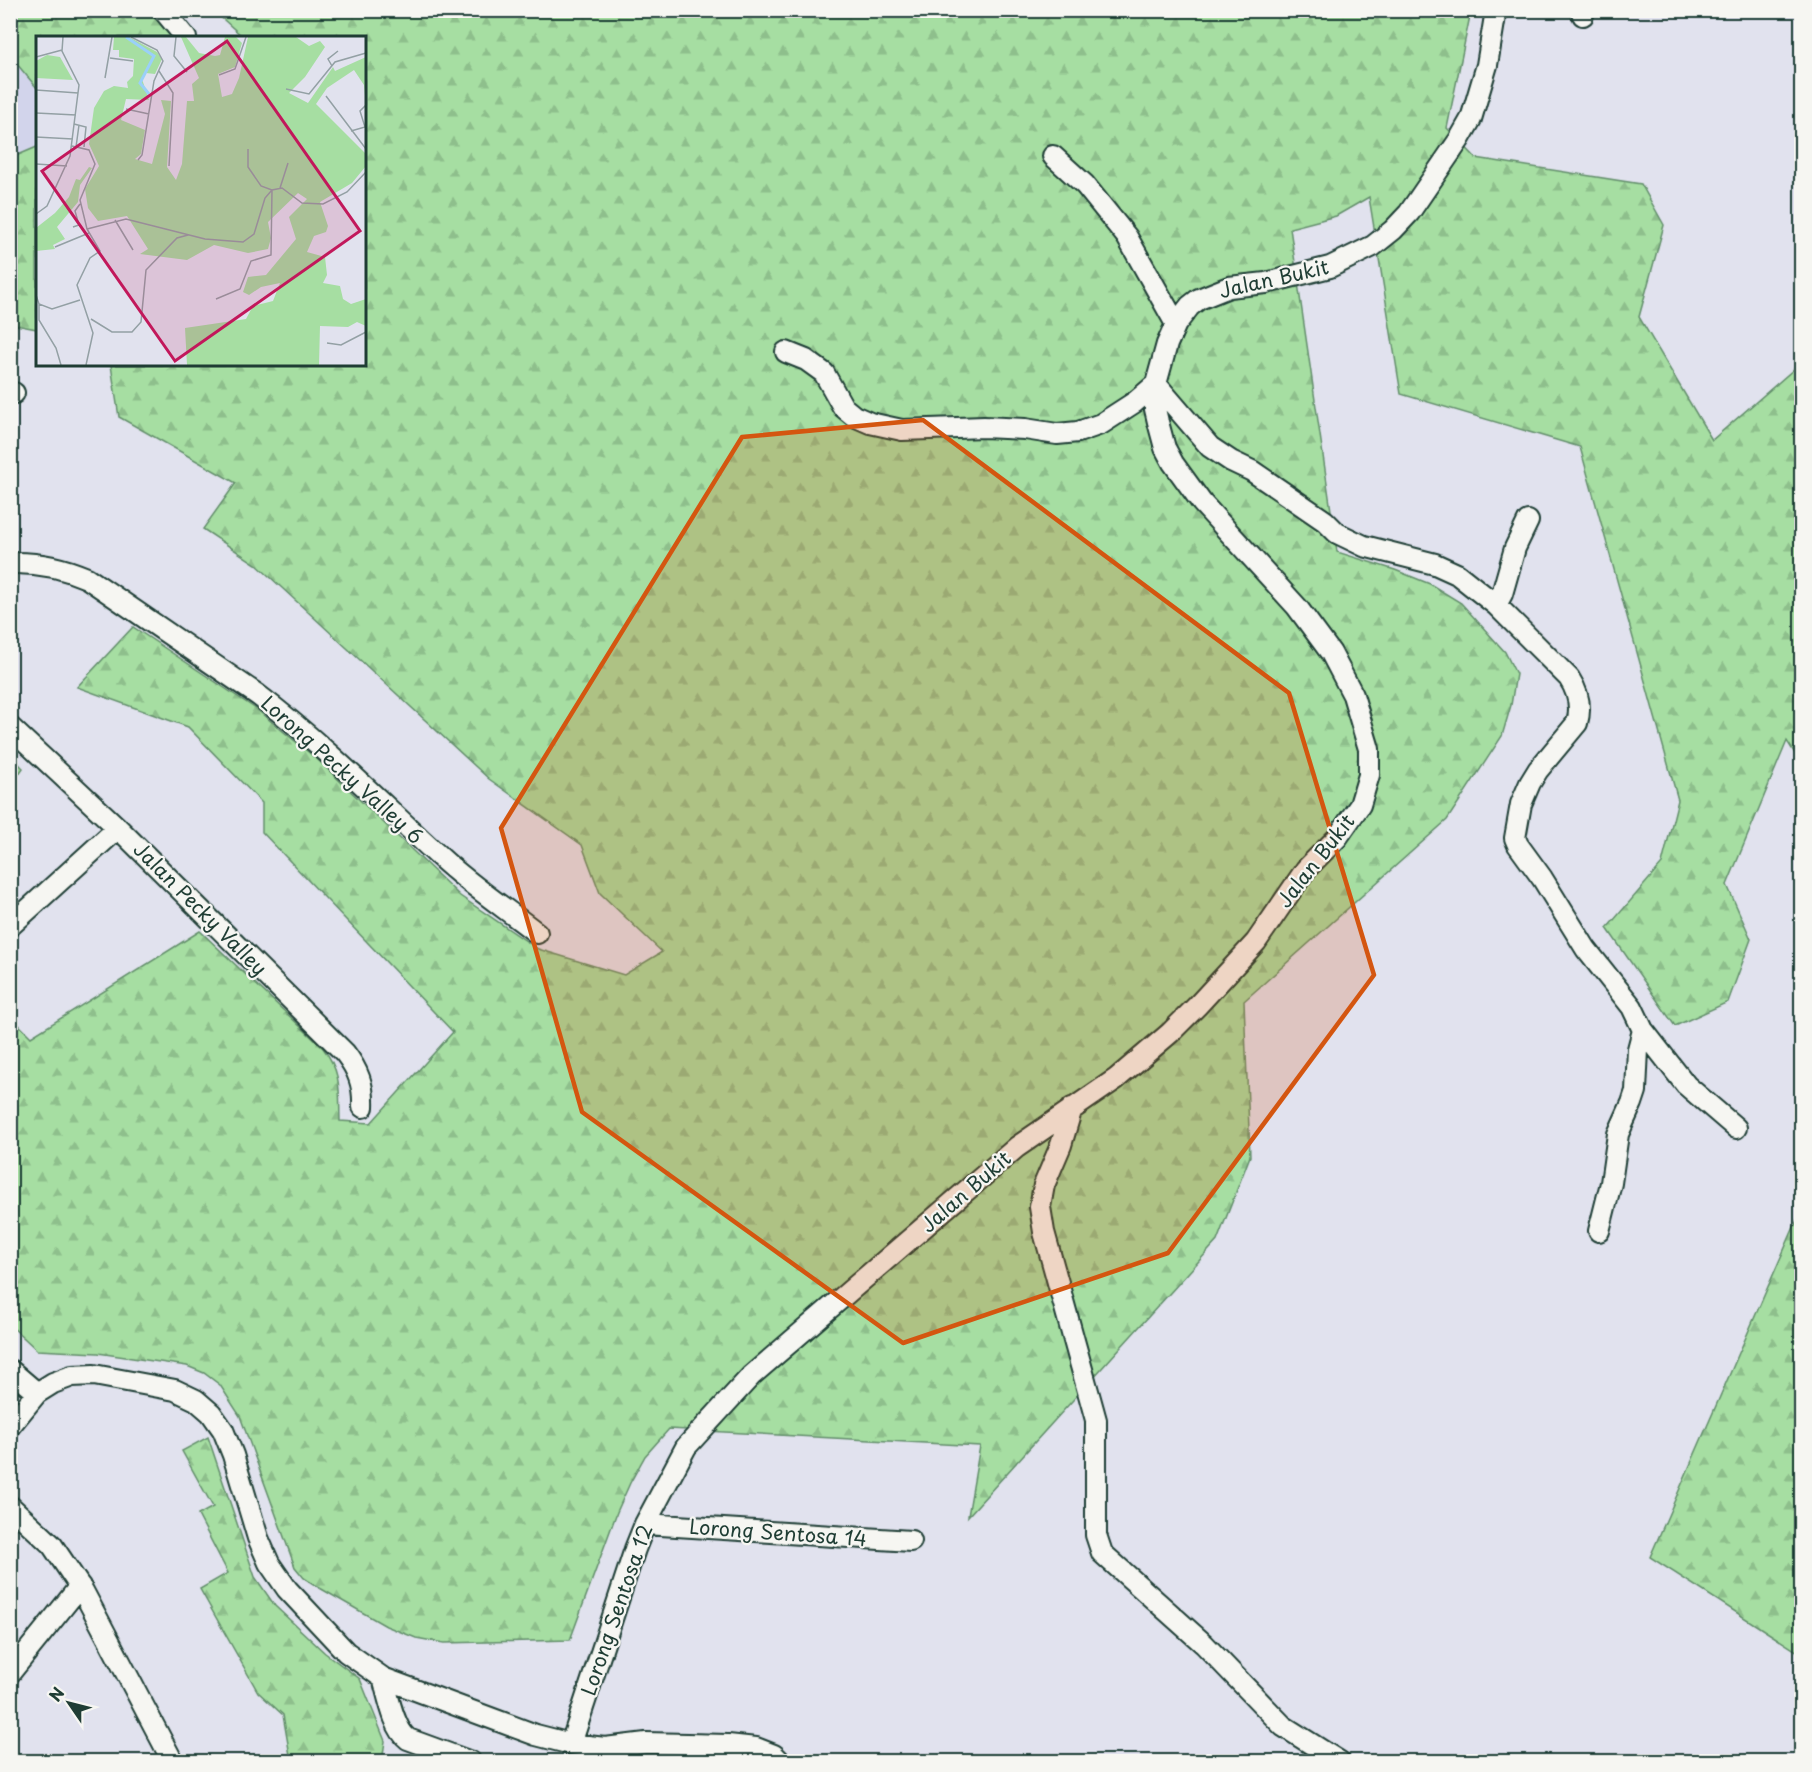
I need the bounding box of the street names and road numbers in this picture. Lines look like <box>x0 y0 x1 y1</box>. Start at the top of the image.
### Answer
street label: Jalan Bukit <box>1216 251 1331 305</box>
street label: Lorong Pecky Valley 6 <box>255 688 430 850</box>
street label: Jalan Bukit <box>1269 807 1361 914</box>
street label: Jalan Pecky Valley <box>127 835 274 982</box>
street label: Jalan Bukit <box>913 1143 1017 1239</box>
street label: Lorong Sentosa 14 <box>688 1511 868 1553</box>
street label: Lorong Sentosa 12 <box>573 1520 659 1699</box>

